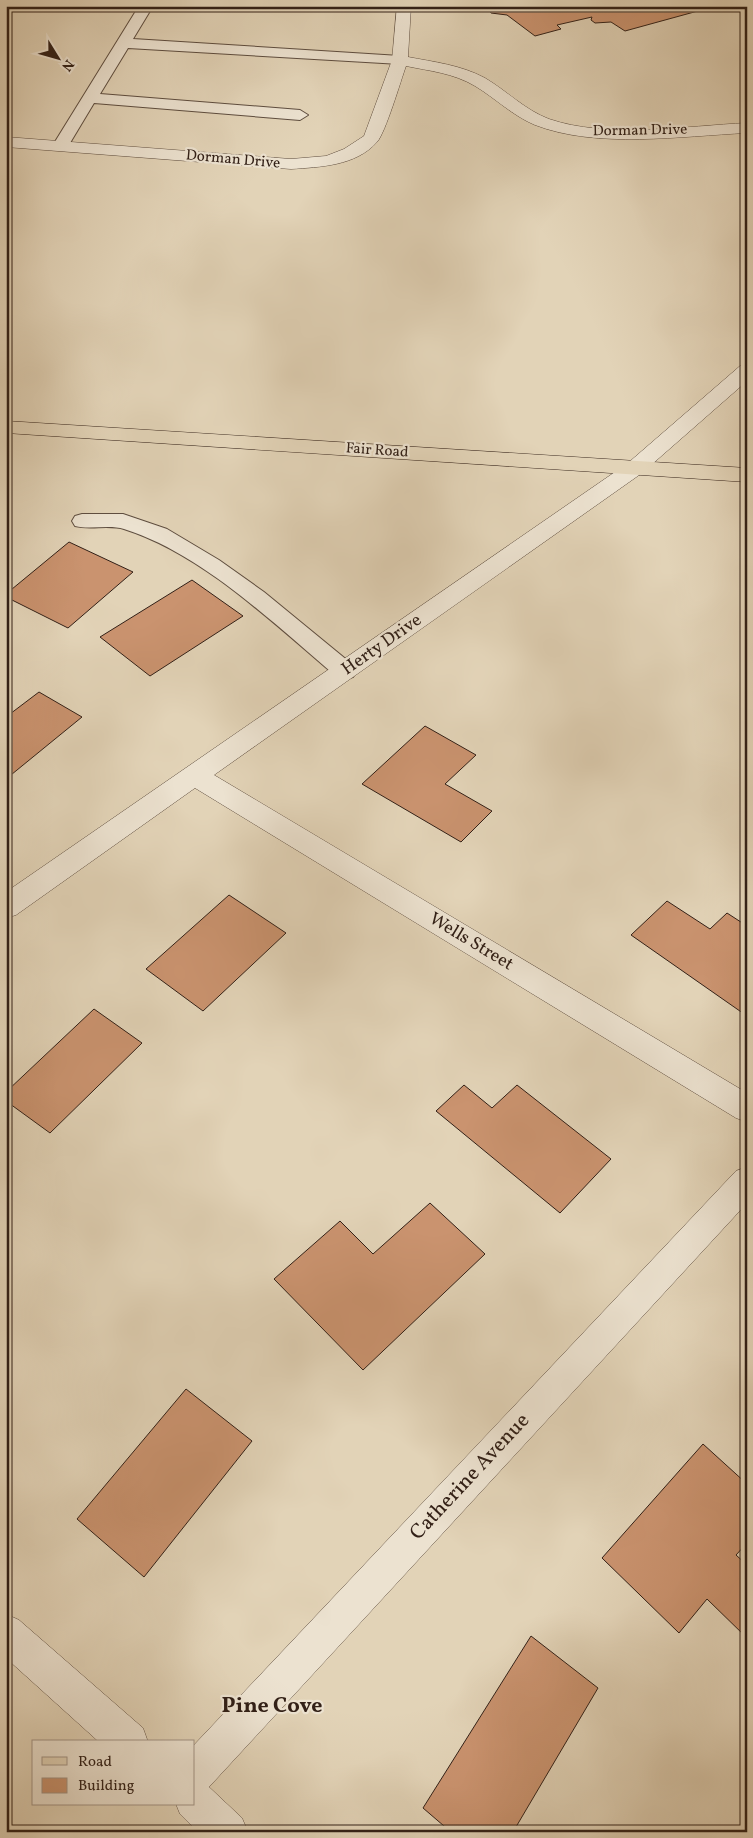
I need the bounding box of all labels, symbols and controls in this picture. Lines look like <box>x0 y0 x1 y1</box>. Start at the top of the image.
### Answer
north arrow <box>32 32 82 82</box>
text: N <box>57 55 78 75</box>
street label: Dorman Drive <box>593 120 687 142</box>
street label: Dorman Drive <box>185 145 281 175</box>
street label: Fair Road <box>345 438 409 464</box>
street label: Herty Drive <box>337 608 427 682</box>
street label: Wells Street <box>424 907 518 977</box>
street label: Catherine Avenue <box>403 1407 537 1547</box>
district label: Pine Cove <box>221 1691 323 1722</box>
legend <box>32 1740 195 1806</box>
text: Road <box>78 1752 112 1773</box>
text: Building <box>78 1776 135 1797</box>

